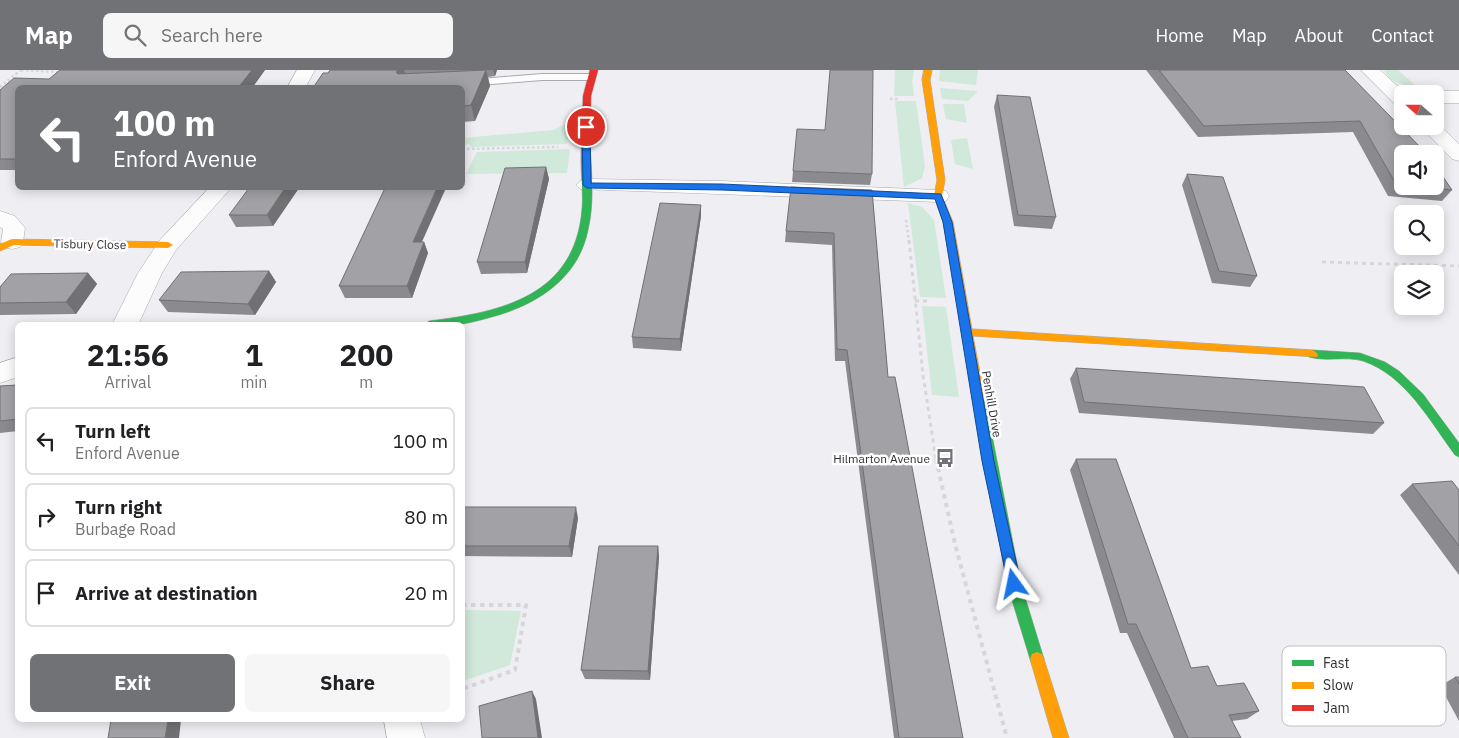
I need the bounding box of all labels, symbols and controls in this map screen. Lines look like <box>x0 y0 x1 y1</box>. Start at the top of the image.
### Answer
search box <box>103 13 453 58</box>
text: Map <box>25 19 73 51</box>
icon: search <box>121 21 149 49</box>
text: Search here <box>161 23 263 47</box>
text: Home <box>1156 24 1204 47</box>
text: Map <box>1232 24 1267 47</box>
text: About <box>1295 24 1343 47</box>
text: Contact <box>1371 24 1434 47</box>
north arrow <box>1394 85 1444 135</box>
map controls <box>1394 85 1444 315</box>
text: 100 m <box>113 100 216 146</box>
icon: left <box>30 105 95 170</box>
pin <box>565 106 607 148</box>
icon: arrive <box>572 113 600 141</box>
text: Enford Avenue <box>113 144 257 173</box>
button: sound <box>1394 145 1444 195</box>
button: search <box>1394 205 1444 255</box>
street label: Tisbury Close <box>54 236 127 252</box>
button: layers <box>1394 265 1444 315</box>
text: 21:56 <box>87 335 169 374</box>
text: 1 <box>245 335 263 374</box>
text: 200 <box>339 335 393 374</box>
street label: Penhill Drive <box>979 370 1005 439</box>
text: Arrival <box>104 372 151 392</box>
text: min <box>240 372 267 392</box>
text: m <box>359 372 373 392</box>
text: Turn left <box>75 419 151 443</box>
icon: left <box>32 427 60 455</box>
text: 100 m <box>393 429 448 453</box>
text: Enford Avenue <box>75 443 180 463</box>
bus stop icon: Hilmarton Avenue <box>934 447 956 469</box>
place label: Hilmarton Avenue <box>833 451 930 466</box>
text: Turn right <box>75 495 162 519</box>
icon: right <box>32 503 60 531</box>
text: 80 m <box>404 505 448 529</box>
text: Burbage Road <box>75 519 176 539</box>
position arrow <box>987 557 1039 609</box>
icon: arrive <box>32 579 60 607</box>
text: Arrive at destination <box>75 581 258 605</box>
text: 20 m <box>404 581 448 605</box>
legend <box>1282 646 1446 726</box>
button: Exit <box>30 654 235 712</box>
button: Share <box>245 654 450 712</box>
text: Fast <box>1323 654 1349 672</box>
text: Slow <box>1323 676 1354 694</box>
text: Jam <box>1323 699 1350 717</box>

